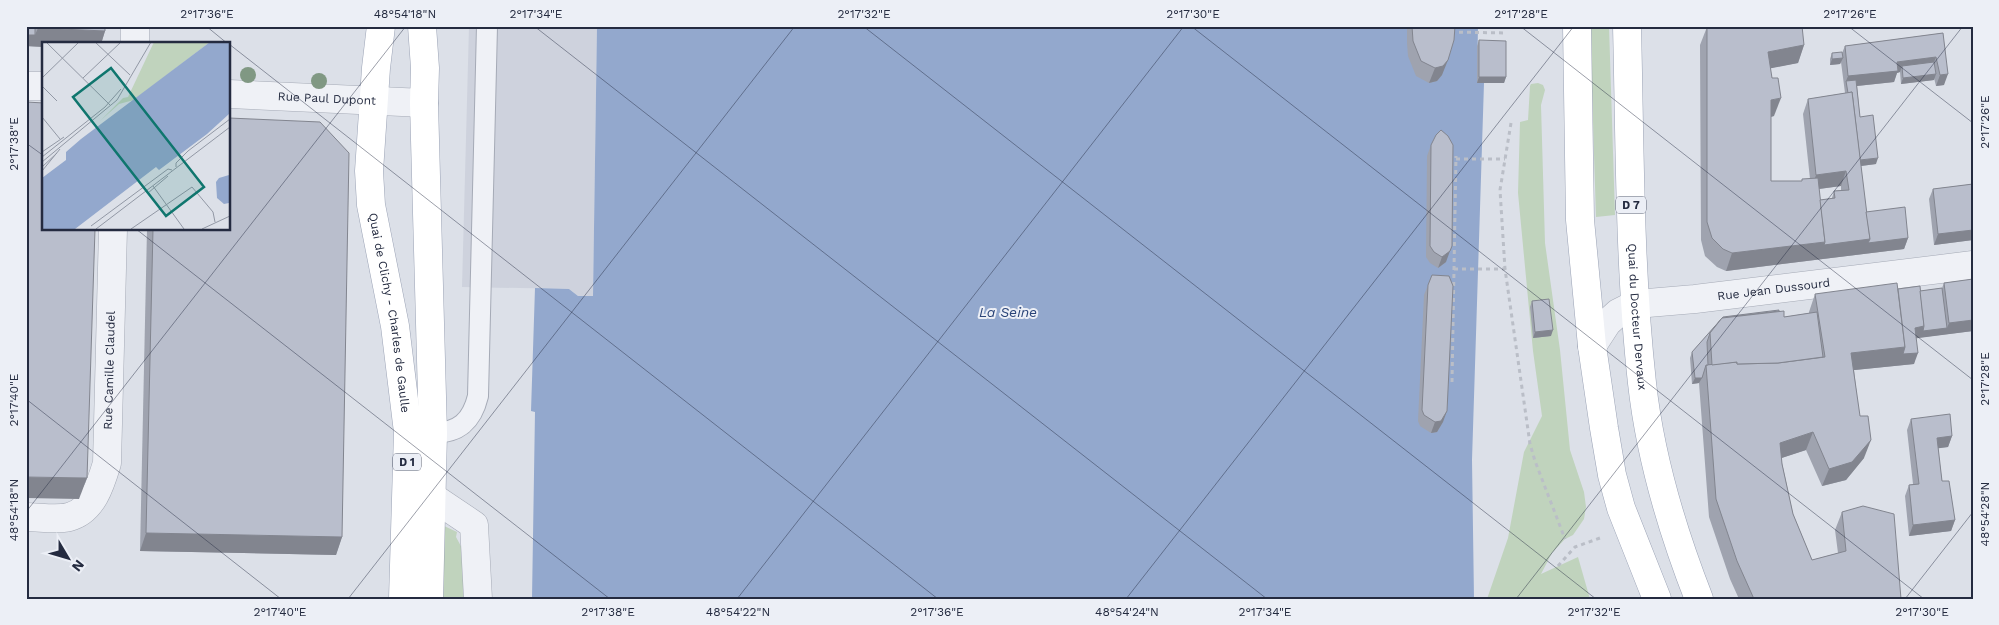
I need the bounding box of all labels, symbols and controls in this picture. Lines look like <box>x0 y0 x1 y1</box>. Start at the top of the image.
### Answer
text: 2°17'36"E <box>180 7 234 21</box>
text: 48°54'18"N <box>374 7 436 21</box>
text: 2°17'34"E <box>510 7 563 21</box>
text: 2°17'32"E <box>837 7 891 21</box>
text: 2°17'30"E <box>1166 7 1220 21</box>
text: 2°17'28"E <box>1494 7 1548 21</box>
text: 2°17'26"E <box>1823 7 1877 21</box>
inset map <box>42 42 230 230</box>
street label: Rue Paul Dupont <box>277 89 376 108</box>
text: 2°17'26"E <box>1978 95 1992 149</box>
text: 2°17'38"E <box>7 117 21 171</box>
road number: D 7 <box>1616 196 1646 214</box>
street label: Quai de Clichy - Charles de Gaulle <box>366 212 413 414</box>
street label: Quai du Docteur Dervaux <box>1625 243 1650 391</box>
street label: Rue Jean Dussourd <box>1717 276 1831 303</box>
water label: La Seine <box>979 304 1037 320</box>
street label: Rue Camille Claudel <box>101 311 118 430</box>
text: 2°17'28"E <box>1978 352 1992 406</box>
text: 2°17'40"E <box>7 373 21 426</box>
road number: D 1 <box>393 454 421 471</box>
text: 48°54'18"N <box>7 479 21 541</box>
text: 48°54'28"N <box>1978 482 1992 546</box>
north arrow <box>42 532 92 582</box>
text: N <box>69 557 88 575</box>
text: 2°17'40"E <box>254 605 307 619</box>
text: 2°17'38"E <box>581 605 635 619</box>
text: 48°54'22"N <box>706 605 770 619</box>
text: 2°17'36"E <box>910 605 964 619</box>
text: 48°54'24"N <box>1095 605 1159 619</box>
text: 2°17'34"E <box>1239 605 1292 619</box>
text: 2°17'32"E <box>1567 605 1621 619</box>
text: 2°17'30"E <box>1895 605 1949 619</box>

